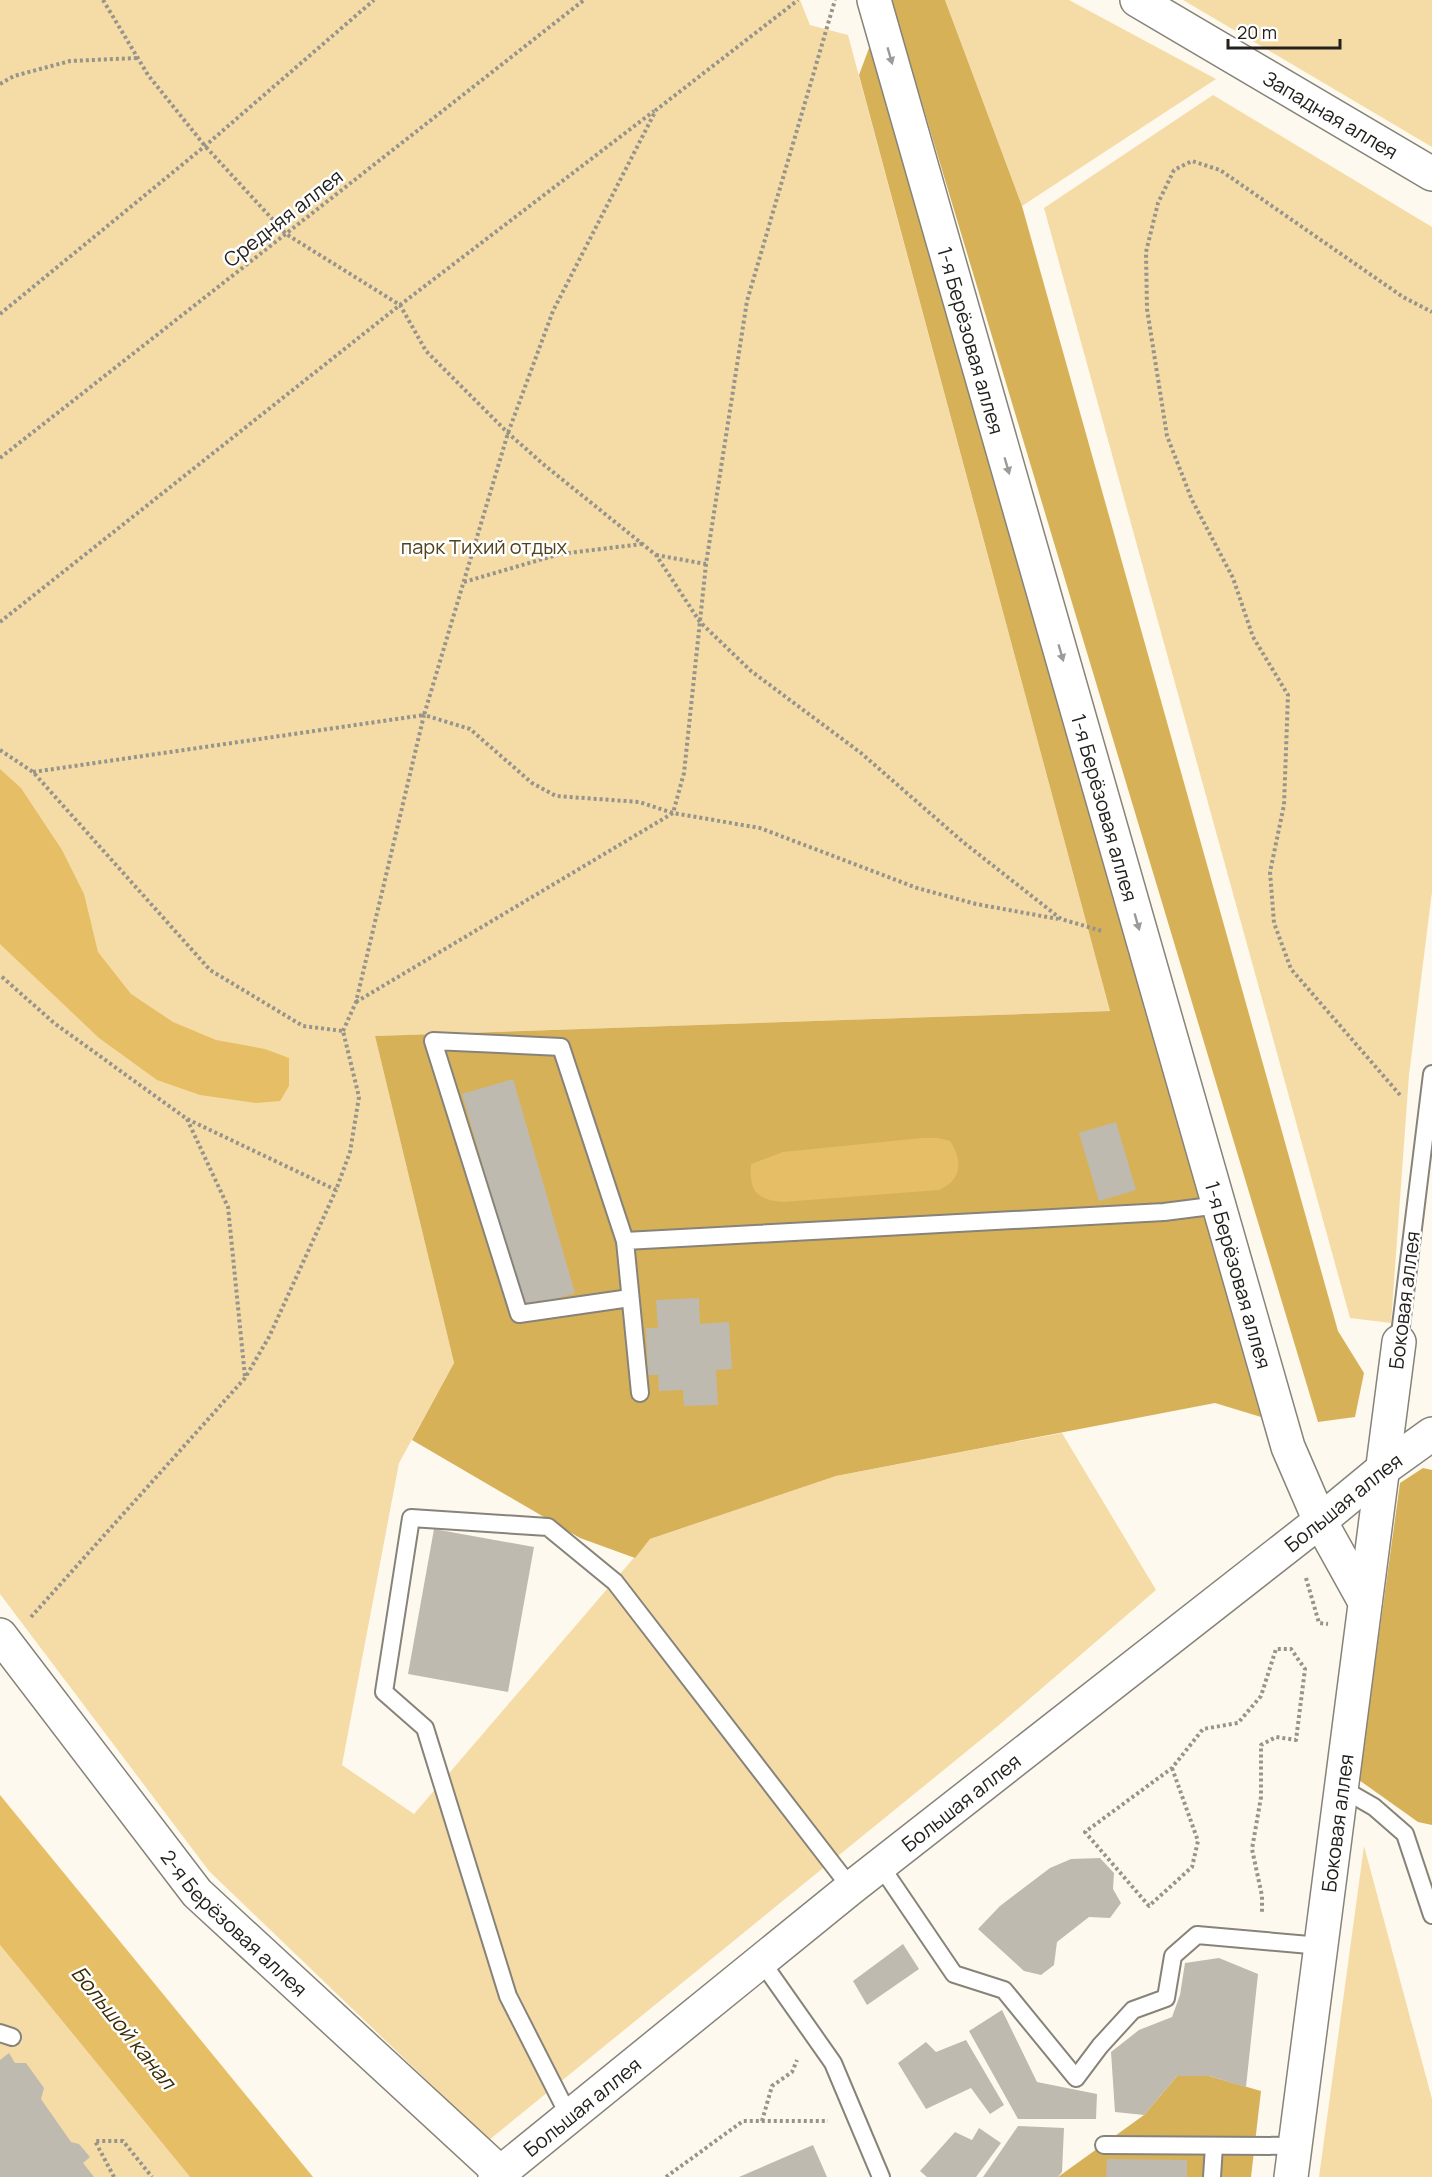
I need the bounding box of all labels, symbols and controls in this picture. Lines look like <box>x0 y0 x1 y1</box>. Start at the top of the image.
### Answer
scale bar <box>1228 12 1340 50</box>
text: 20 m <box>1237 20 1277 44</box>
one-way arrow <box>886 47 895 65</box>
street label: Западная аллея <box>1258 64 1403 165</box>
street label: Средняя аллея <box>218 163 348 273</box>
street label: 1-я Берёзовая аллея <box>932 243 1011 437</box>
one-way arrow <box>1003 457 1012 475</box>
park label: парк Тихий отдых <box>401 533 568 560</box>
one-way arrow <box>1057 644 1066 662</box>
street label: 1-я Берёзовая аллея <box>1065 711 1145 904</box>
one-way arrow <box>1133 913 1143 931</box>
street label: 1-я Берёзовая аллея <box>1199 1178 1278 1372</box>
street label: Боковая аллея <box>1382 1229 1426 1371</box>
street label: Большая аллея <box>1279 1446 1407 1558</box>
street label: Большая аллея <box>896 1747 1026 1857</box>
street label: Боковая аллея <box>1314 1752 1359 1894</box>
street label: 2-я Берёзовая аллея <box>155 1844 314 2002</box>
water label: Большой канал <box>66 1960 184 2096</box>
street label: Большая аллея <box>518 2051 646 2162</box>

